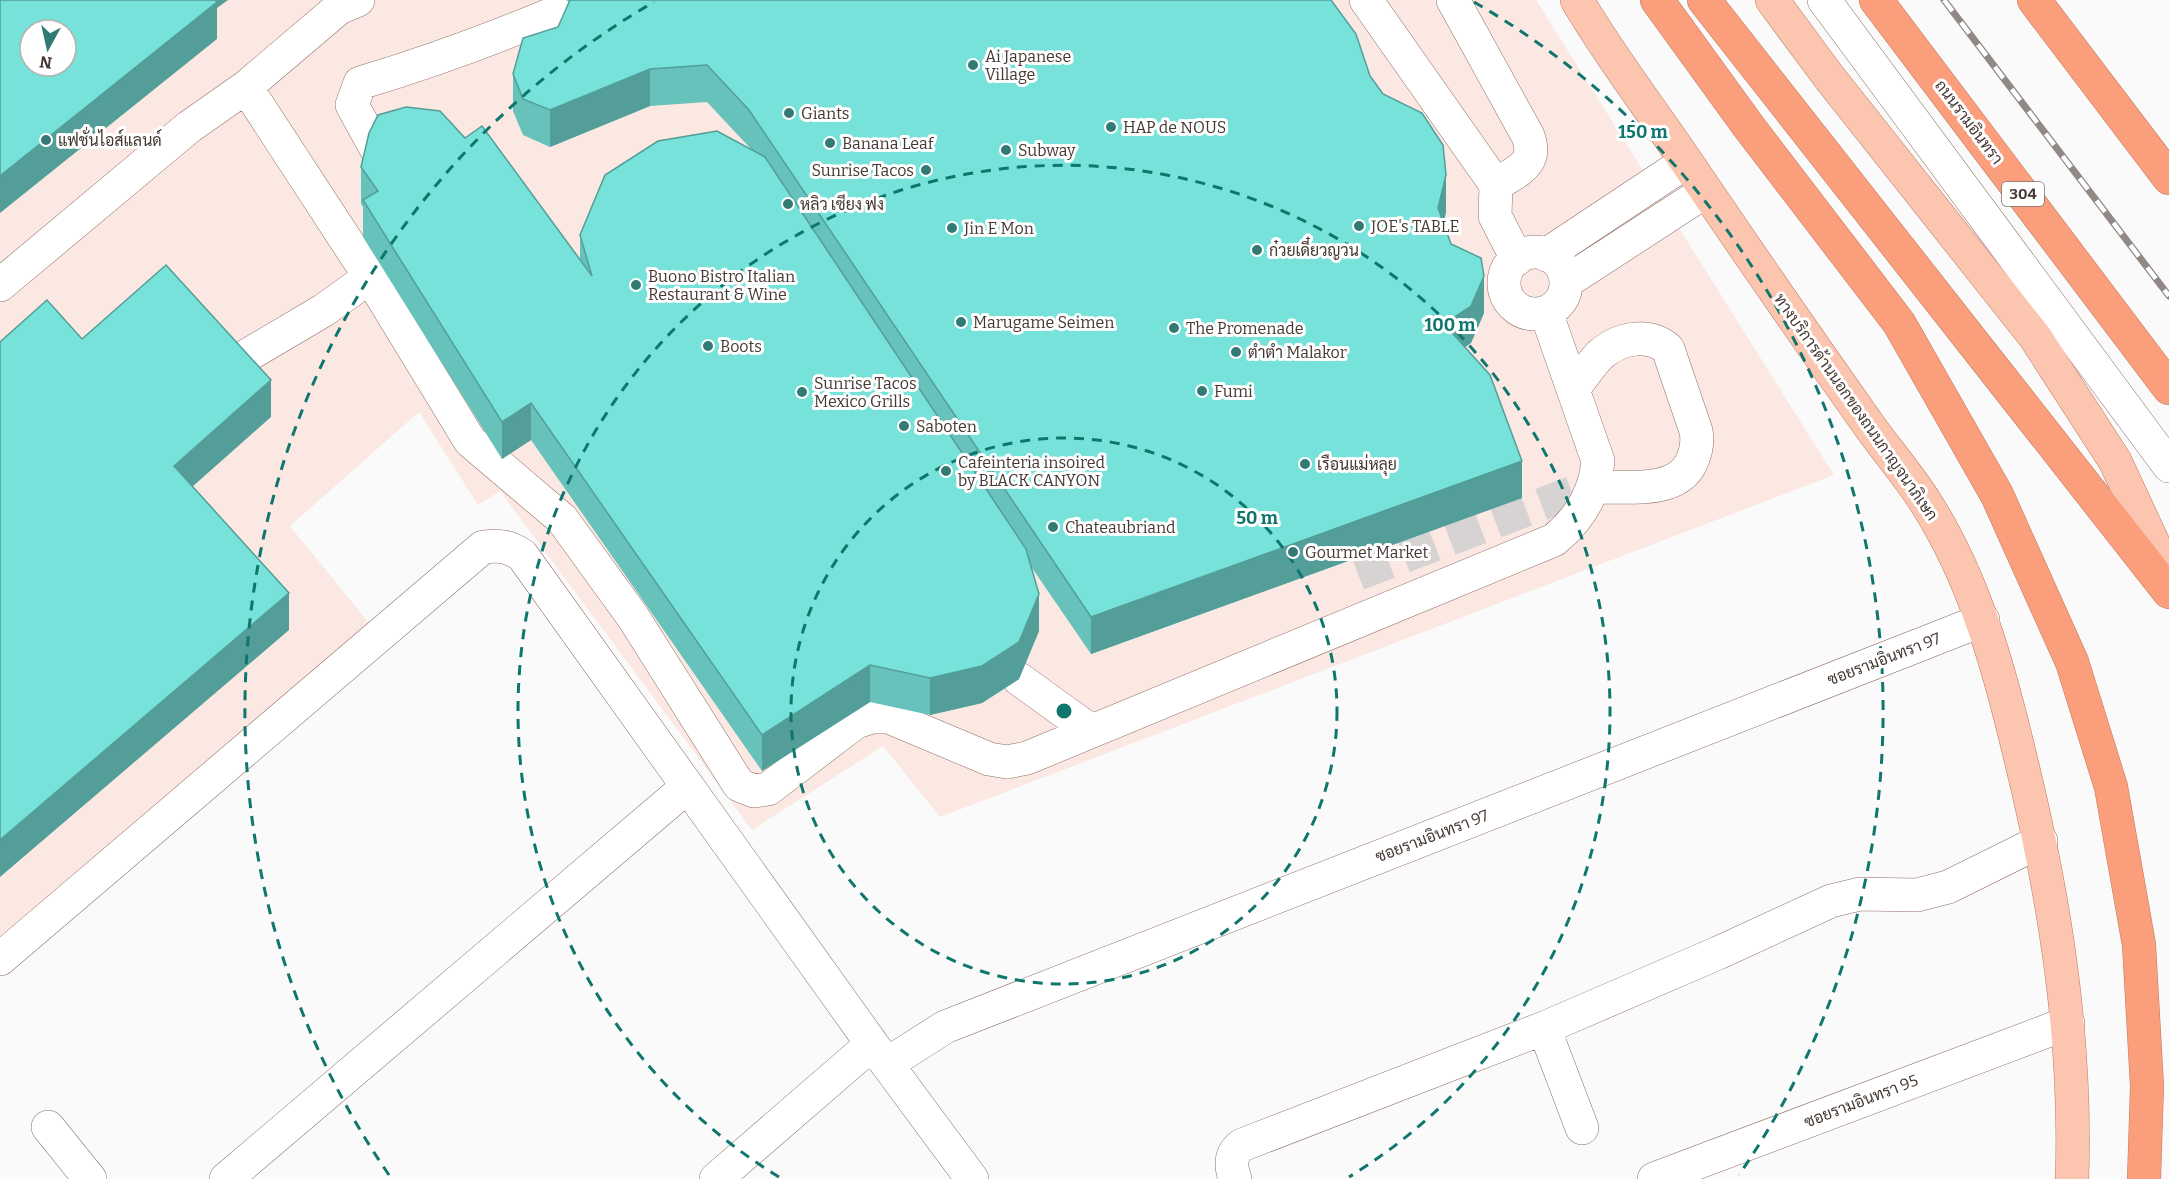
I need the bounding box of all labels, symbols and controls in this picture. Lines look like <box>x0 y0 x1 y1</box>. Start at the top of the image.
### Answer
north arrow <box>18 18 78 78</box>
place label: Ai Japanese Village <box>985 47 1071 84</box>
text: N <box>39 52 53 73</box>
marker: Ai Japanese Village <box>966 58 980 72</box>
street label: ถนนรามอินทรา <box>1931 76 2007 168</box>
place label: Giants <box>801 104 850 123</box>
marker: Giants <box>782 106 796 120</box>
place label: HAP de NOUS <box>1123 118 1226 137</box>
marker: HAP de NOUS <box>1104 120 1118 134</box>
text: 150 m <box>1618 121 1668 143</box>
place label: แฟชั่นไอส์แลนด์ <box>58 126 162 150</box>
marker: แฟชั่นไอส์แลนด์ <box>39 133 53 147</box>
place label: Banana Leaf <box>842 134 935 153</box>
marker: Banana Leaf <box>823 136 837 150</box>
place label: Subway <box>1018 141 1076 160</box>
marker: Subway <box>999 143 1013 157</box>
place label: Sunrise Tacos <box>811 161 914 180</box>
marker: Sunrise Tacos <box>919 163 933 177</box>
road number: 304 <box>2002 182 2044 206</box>
place label: หลิว เซียง ฟง <box>800 193 884 214</box>
marker: หลิว เซียง ฟง <box>781 197 795 211</box>
place label: JOE's TABLE <box>1370 217 1460 236</box>
place label: Jin E Mon <box>963 219 1034 238</box>
marker: JOE's TABLE <box>1352 219 1366 233</box>
marker: Jin E Mon <box>945 221 959 235</box>
place label: ก๋วยเดี๋ยวญวน <box>1269 236 1359 260</box>
marker: ก๋วยเดี๋ยวญวน <box>1250 243 1264 257</box>
place label: Buono Bistro Italian Restaurant & Wine <box>648 267 795 304</box>
marker: Buono Bistro Italian Restaurant & Wine <box>629 278 643 292</box>
street label: ทางบริการด้านนอกของถนนกาญจนาภิเษก <box>1770 289 1943 524</box>
place label: Marugame Seimen <box>973 313 1114 332</box>
text: 100 m <box>1424 314 1476 336</box>
marker: Marugame Seimen <box>954 315 968 329</box>
place label: The Promenade <box>1186 319 1304 338</box>
marker: The Promenade <box>1167 321 1181 335</box>
place label: Boots <box>720 337 762 356</box>
marker: Boots <box>701 339 715 353</box>
place label: ตำตำ Malakor <box>1248 343 1347 362</box>
marker: ตำตำ Malakor <box>1229 345 1243 359</box>
place label: Sunrise Tacos Mexico Grills <box>814 374 917 411</box>
place label: Fumi <box>1214 382 1253 401</box>
marker: Fumi <box>1195 384 1209 398</box>
marker: Sunrise Tacos Mexico Grills <box>795 385 809 399</box>
place label: Saboten <box>916 417 977 436</box>
marker: Saboten <box>897 419 911 433</box>
place label: Cafeinteria insoired by BLACK CANYON <box>958 453 1105 490</box>
place label: เรือนแม่หลุย <box>1317 454 1397 476</box>
marker: เรือนแม่หลุย <box>1298 457 1312 471</box>
marker: Cafeinteria insoired by BLACK CANYON <box>939 464 953 478</box>
text: 50 m <box>1236 507 1278 529</box>
place label: Chateaubriand <box>1065 518 1176 537</box>
marker: Chateaubriand <box>1046 520 1060 534</box>
place label: Gourmet Market <box>1305 543 1429 562</box>
marker: Gourmet Market <box>1286 545 1300 559</box>
street label: ซอยรามอินทรา 97 <box>1825 629 1943 689</box>
centre of rings <box>1054 701 1074 721</box>
street label: ซอยรามอินทรา 97 <box>1373 806 1491 866</box>
street label: ซอยรามอินทรา 95 <box>1801 1071 1921 1131</box>

